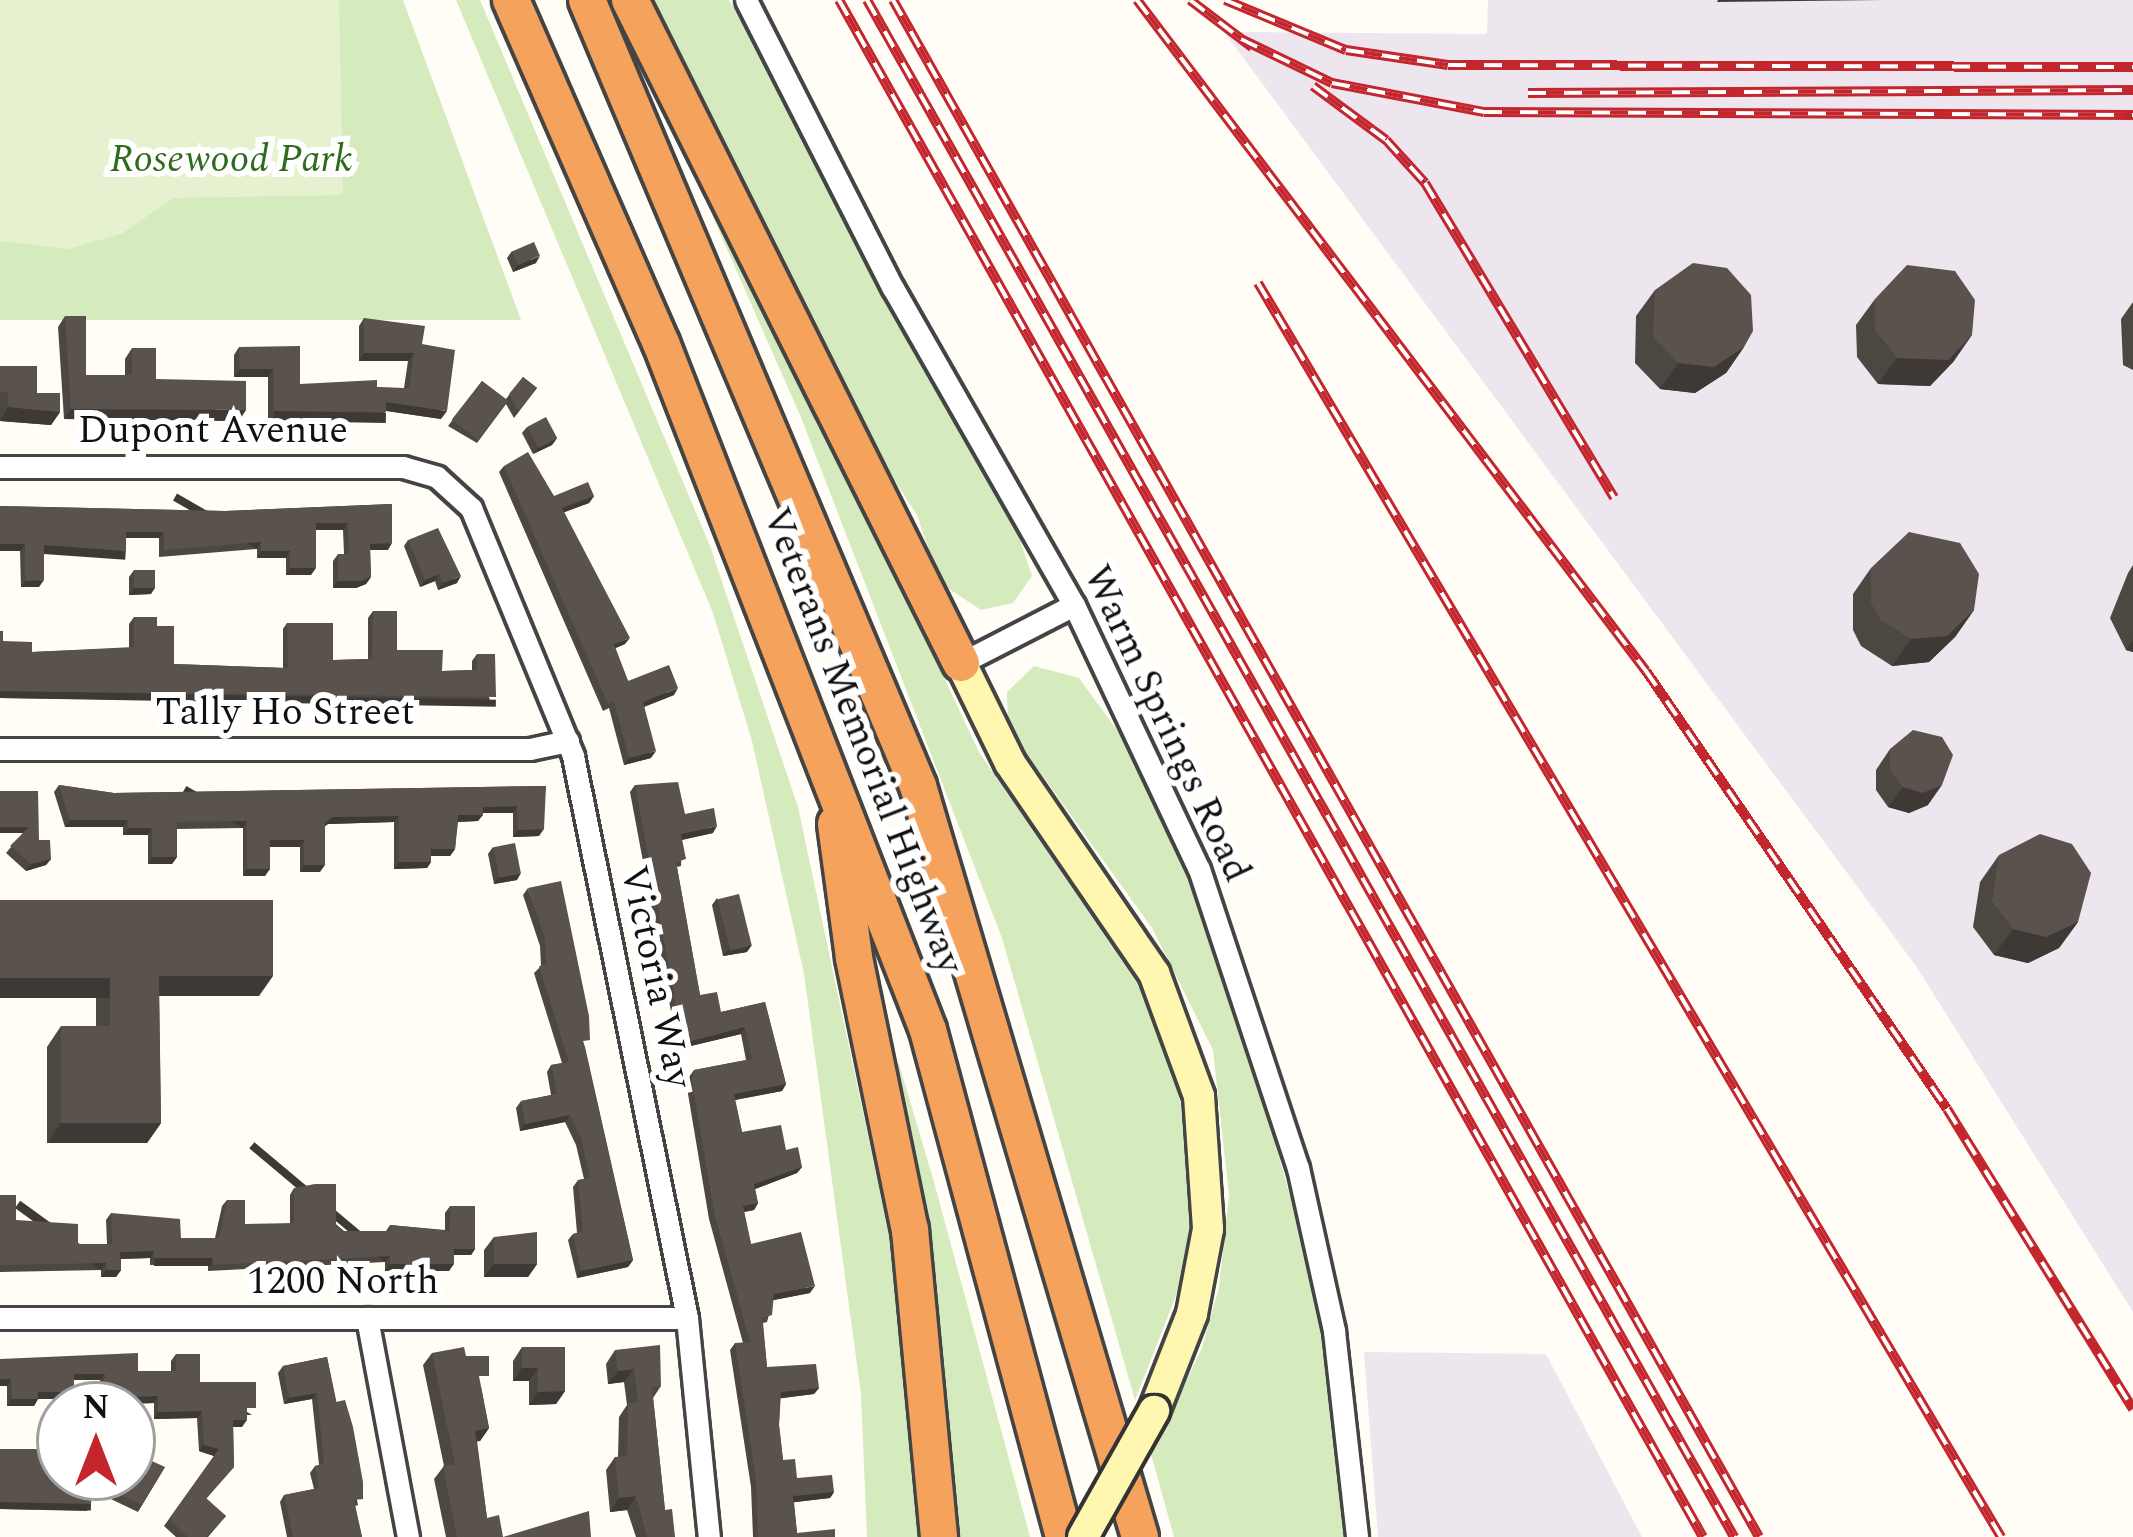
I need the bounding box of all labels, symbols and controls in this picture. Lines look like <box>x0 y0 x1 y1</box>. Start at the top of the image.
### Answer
park label: Rosewood Park <box>110 137 352 183</box>
street label: Dupont Avenue <box>78 408 348 454</box>
street label: Veterans Memorial Highway <box>751 501 973 981</box>
street label: Warm Springs Road <box>1072 558 1260 890</box>
street label: Tally Ho Street <box>155 690 415 736</box>
street label: Victoria Way <box>609 862 701 1092</box>
street label: 1200 North <box>247 1259 439 1305</box>
north arrow <box>36 1381 156 1501</box>
text: N <box>83 1383 109 1433</box>

